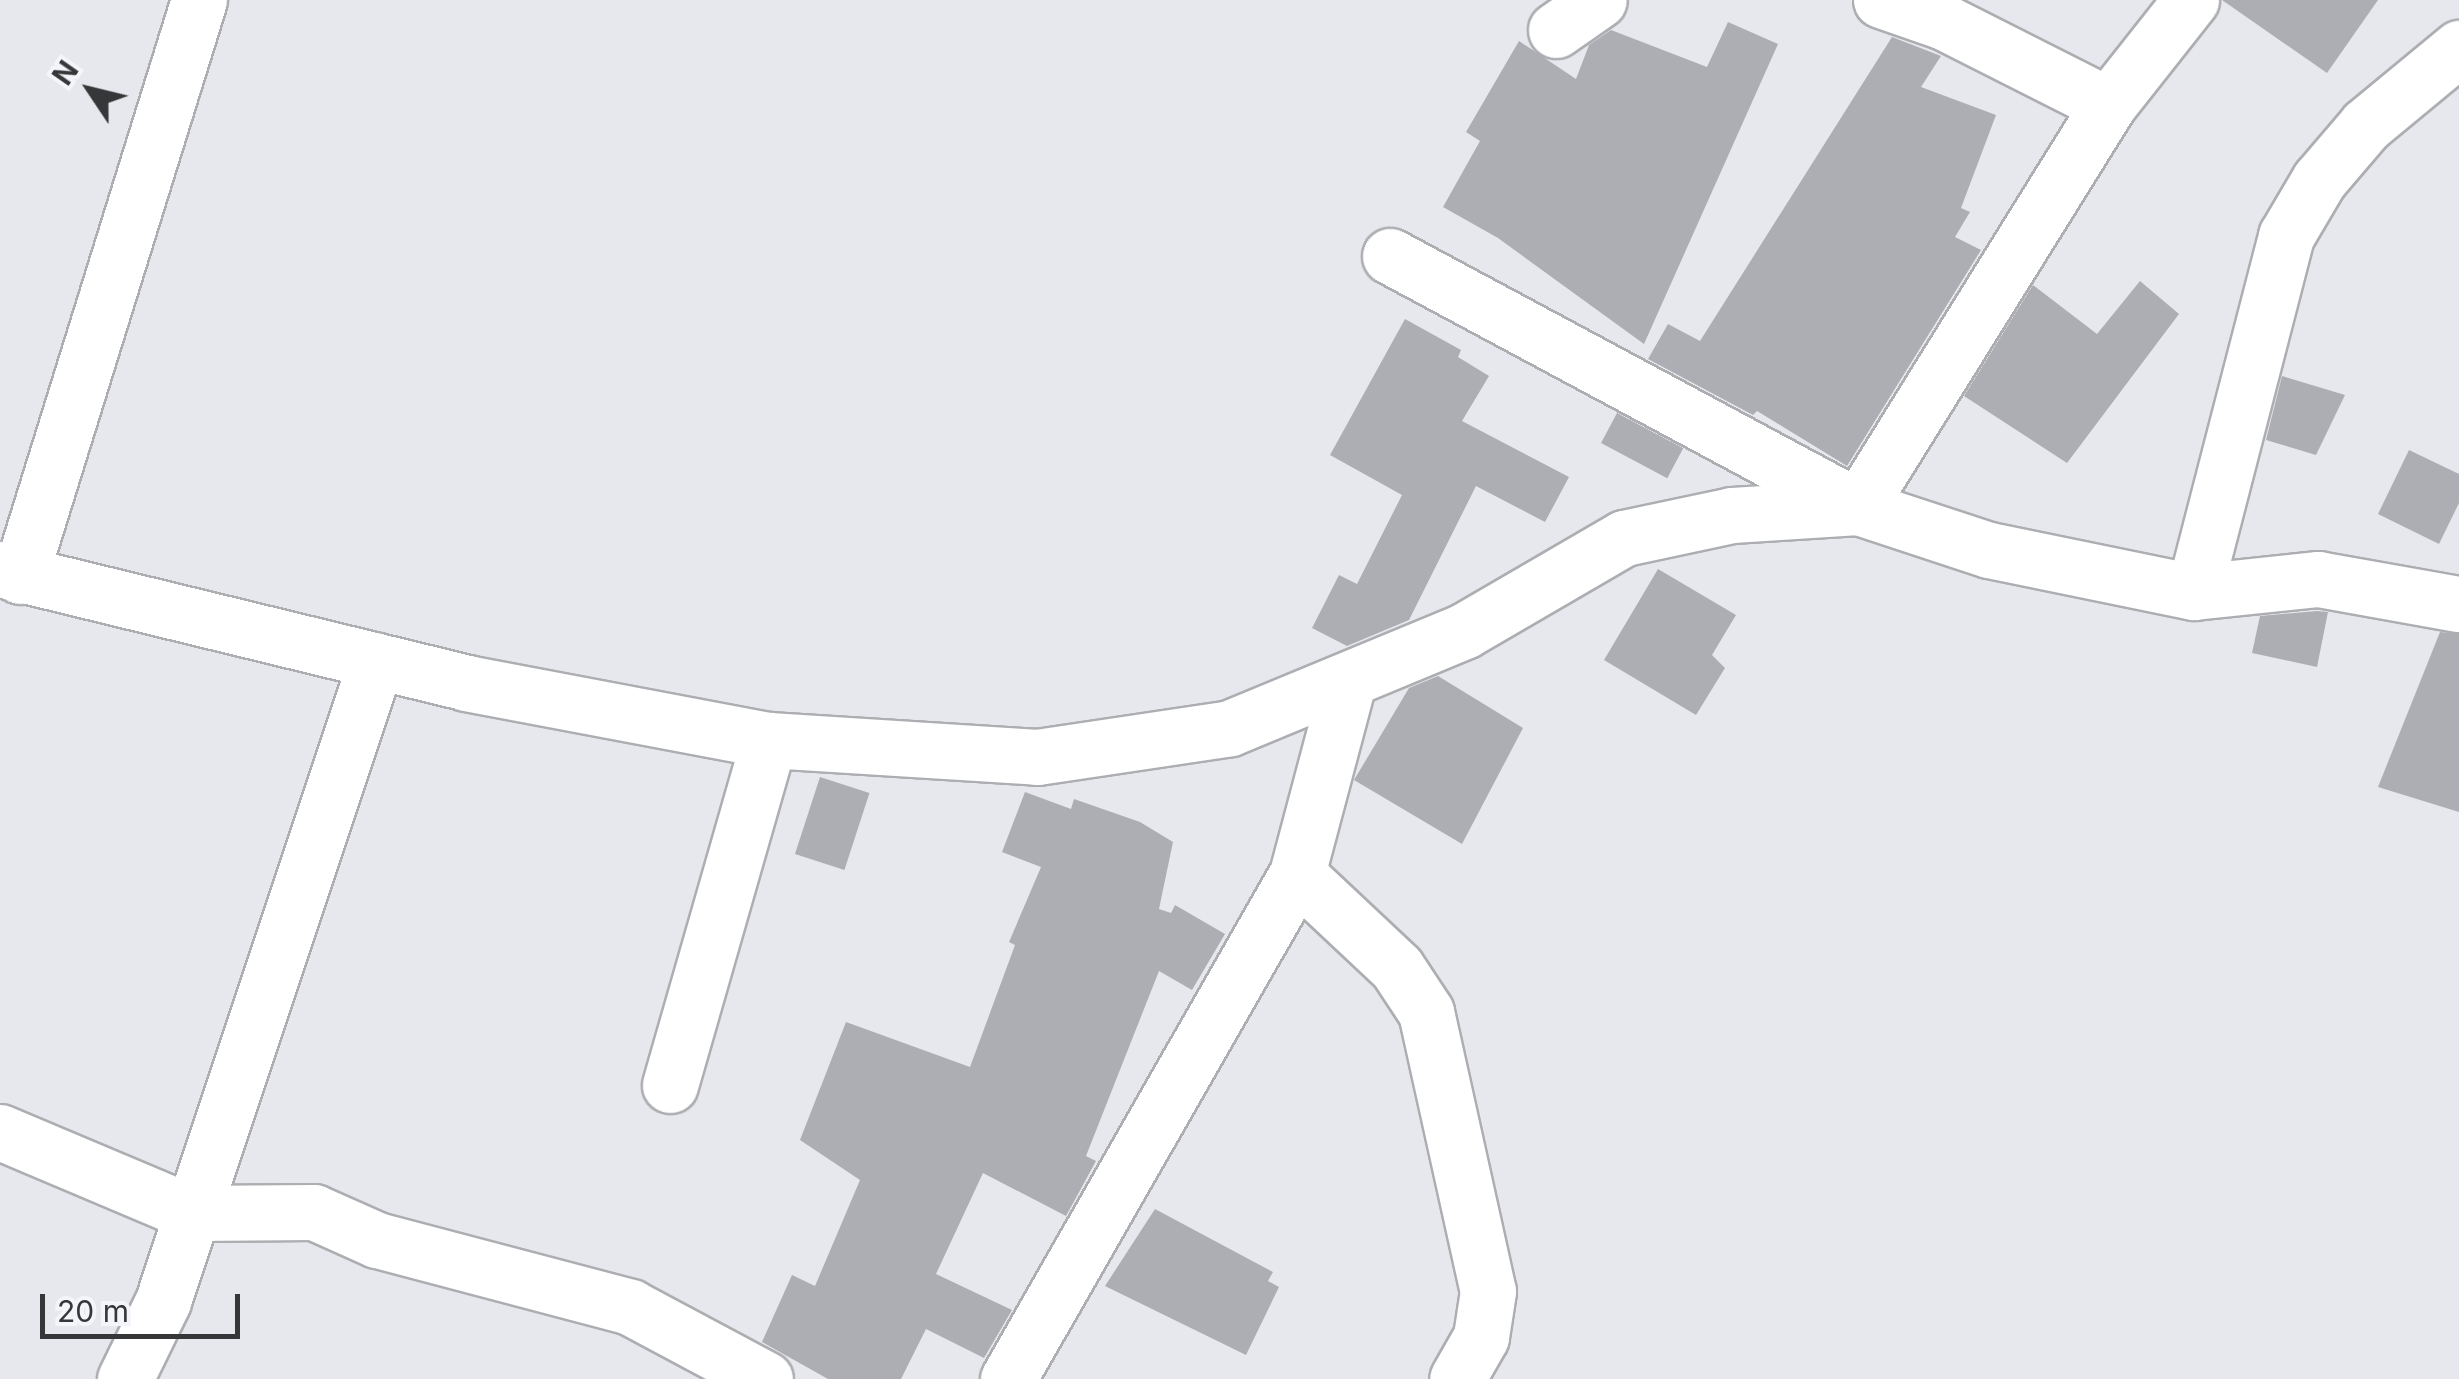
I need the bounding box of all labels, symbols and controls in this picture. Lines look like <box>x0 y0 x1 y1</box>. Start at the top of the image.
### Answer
north arrow <box>40 40 140 140</box>
text: N <box>45 54 85 91</box>
scale bar <box>45 1274 245 1336</box>
text: 20 m <box>57 1293 129 1329</box>

